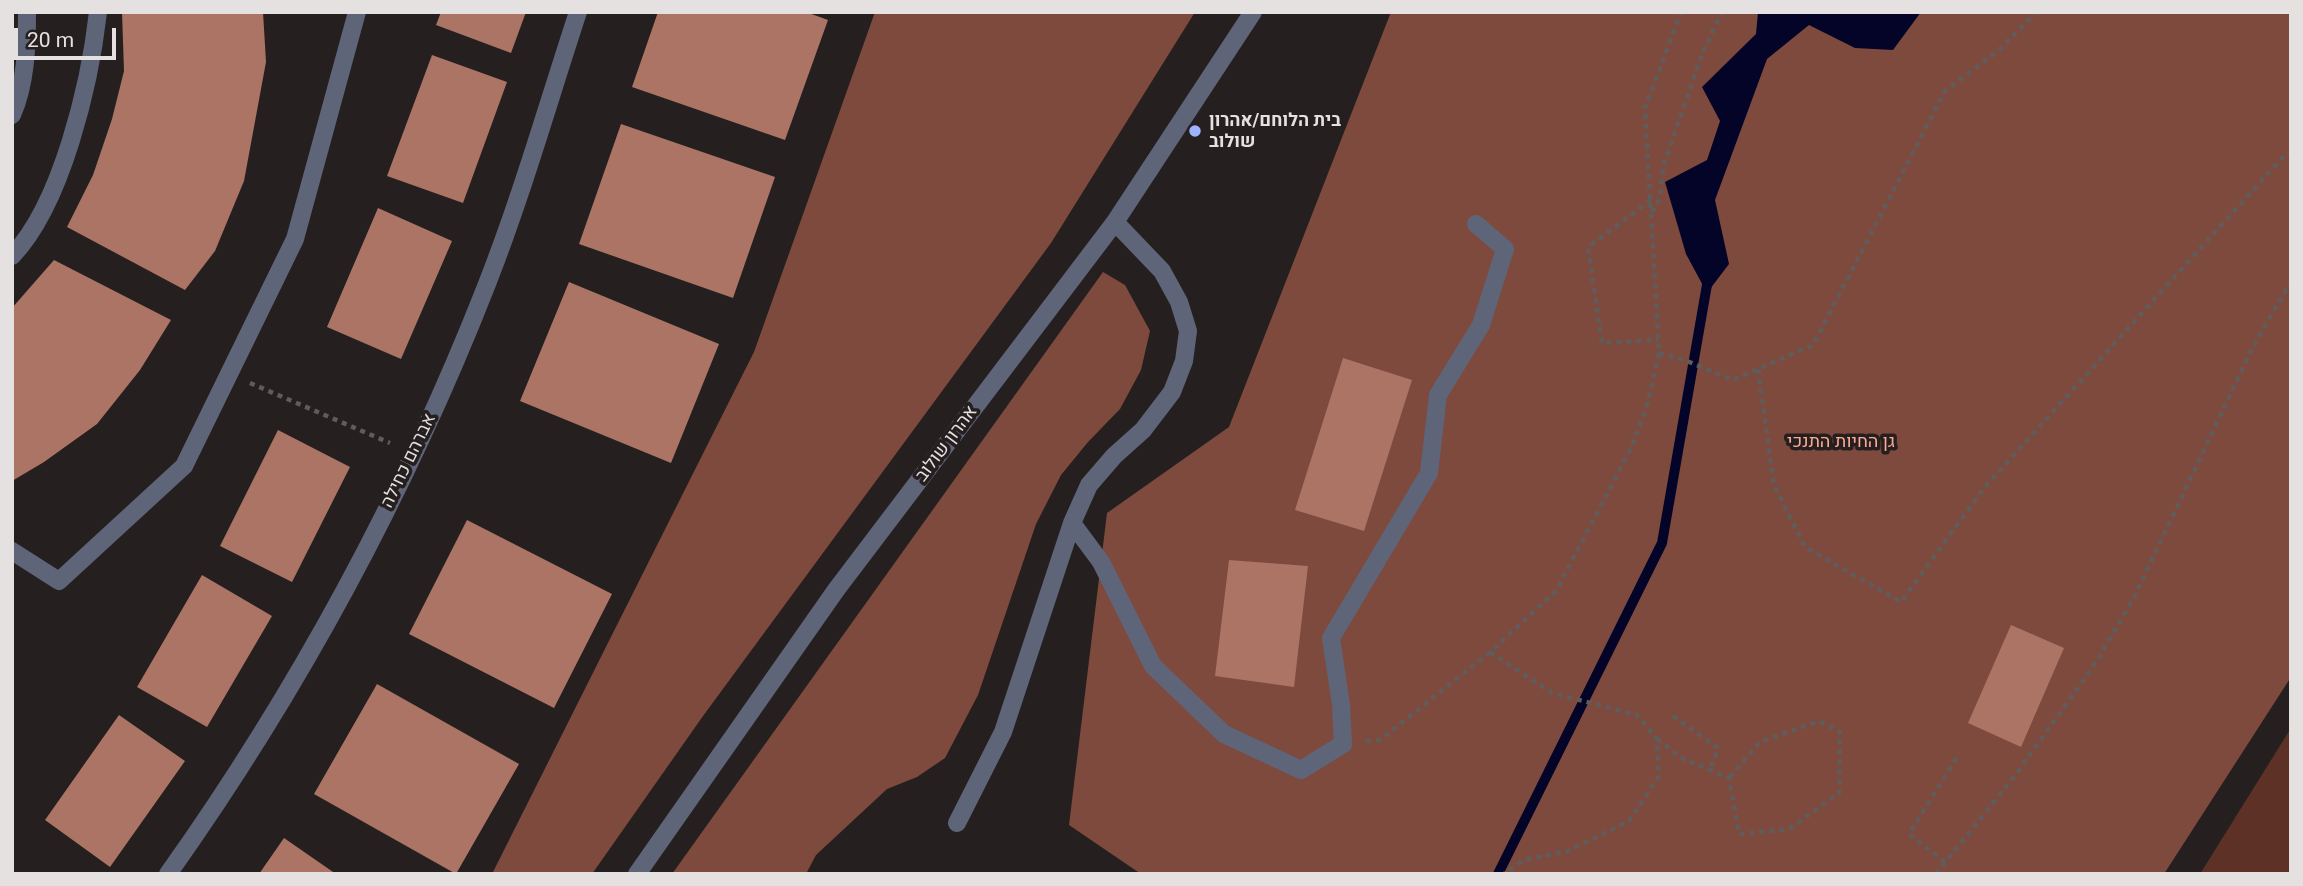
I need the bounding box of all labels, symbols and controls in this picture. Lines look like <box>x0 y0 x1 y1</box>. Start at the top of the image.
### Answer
scale bar <box>18 14 119 58</box>
text: 20 m <box>27 28 74 52</box>
place label: בית הלוחם/אהרון שולוב <box>1209 110 1341 152</box>
marker: בית הלוחם/אהרון שולוב <box>1187 123 1203 139</box>
street label: אהרון שולוב <box>911 402 983 486</box>
street label: אברהם כחילה <box>377 410 441 512</box>
park label: גן החיות התנכי <box>1787 431 1895 453</box>

